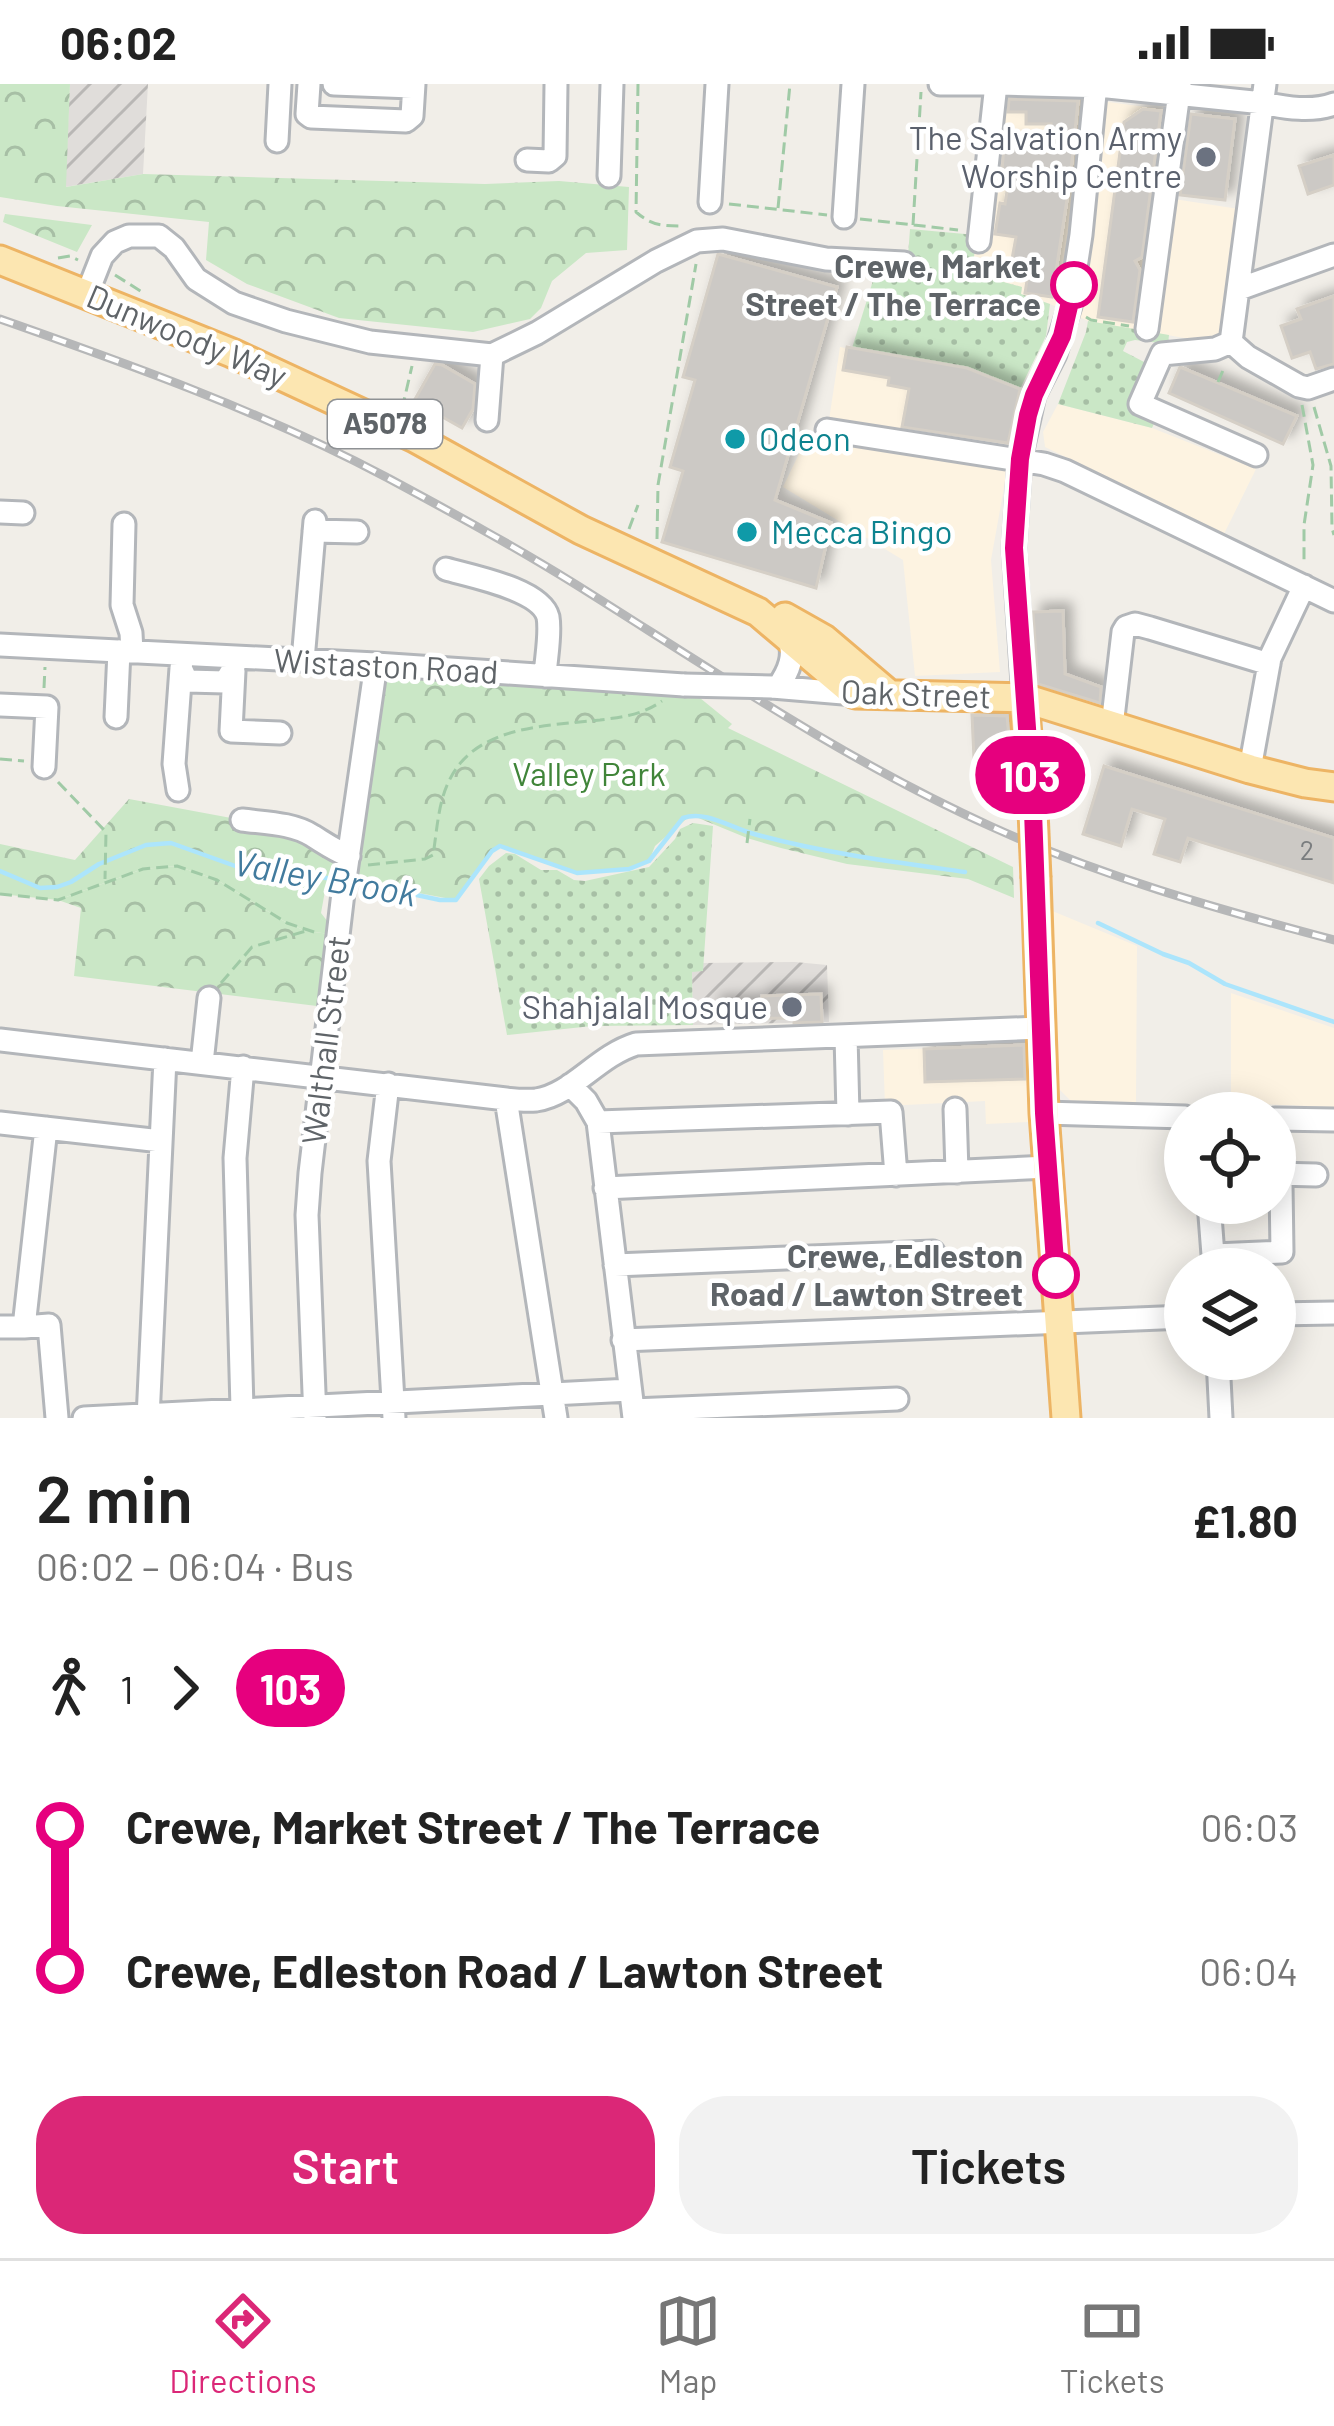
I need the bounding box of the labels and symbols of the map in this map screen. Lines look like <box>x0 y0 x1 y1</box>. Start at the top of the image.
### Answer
place label: The Salvation Army Worship Centre <box>909 117 1182 195</box>
marker: The Salvation Army Worship Centre <box>1193 144 1219 170</box>
place label: Crewe, Market Street / The Terrace <box>745 245 1041 323</box>
marker: Crewe, Market Street / The Terrace <box>1052 263 1096 307</box>
street label: Dunwoody Way <box>81 275 293 395</box>
road number: A5078 <box>328 400 442 448</box>
place label: Odeon <box>759 418 851 458</box>
marker: Odeon <box>722 426 748 452</box>
place label: Mecca Bingo <box>771 511 952 551</box>
marker: Mecca Bingo <box>734 519 760 545</box>
street label: Wistaston Road <box>273 639 499 691</box>
street label: Oak Street <box>840 670 992 716</box>
line badge: 103 <box>961 736 1099 814</box>
park label: Valley Park <box>512 753 666 793</box>
house number: 2 <box>1300 833 1314 865</box>
water label: Valley Brook <box>230 839 421 914</box>
street label: Walthall Street <box>292 933 358 1147</box>
place label: Shahjalal Mosque <box>522 986 768 1026</box>
marker: Shahjalal Mosque <box>779 994 805 1020</box>
place label: Crewe, Edleston Road / Lawton Street <box>710 1235 1023 1313</box>
marker: Crewe, Edleston Road / Lawton Street <box>1034 1253 1078 1297</box>

